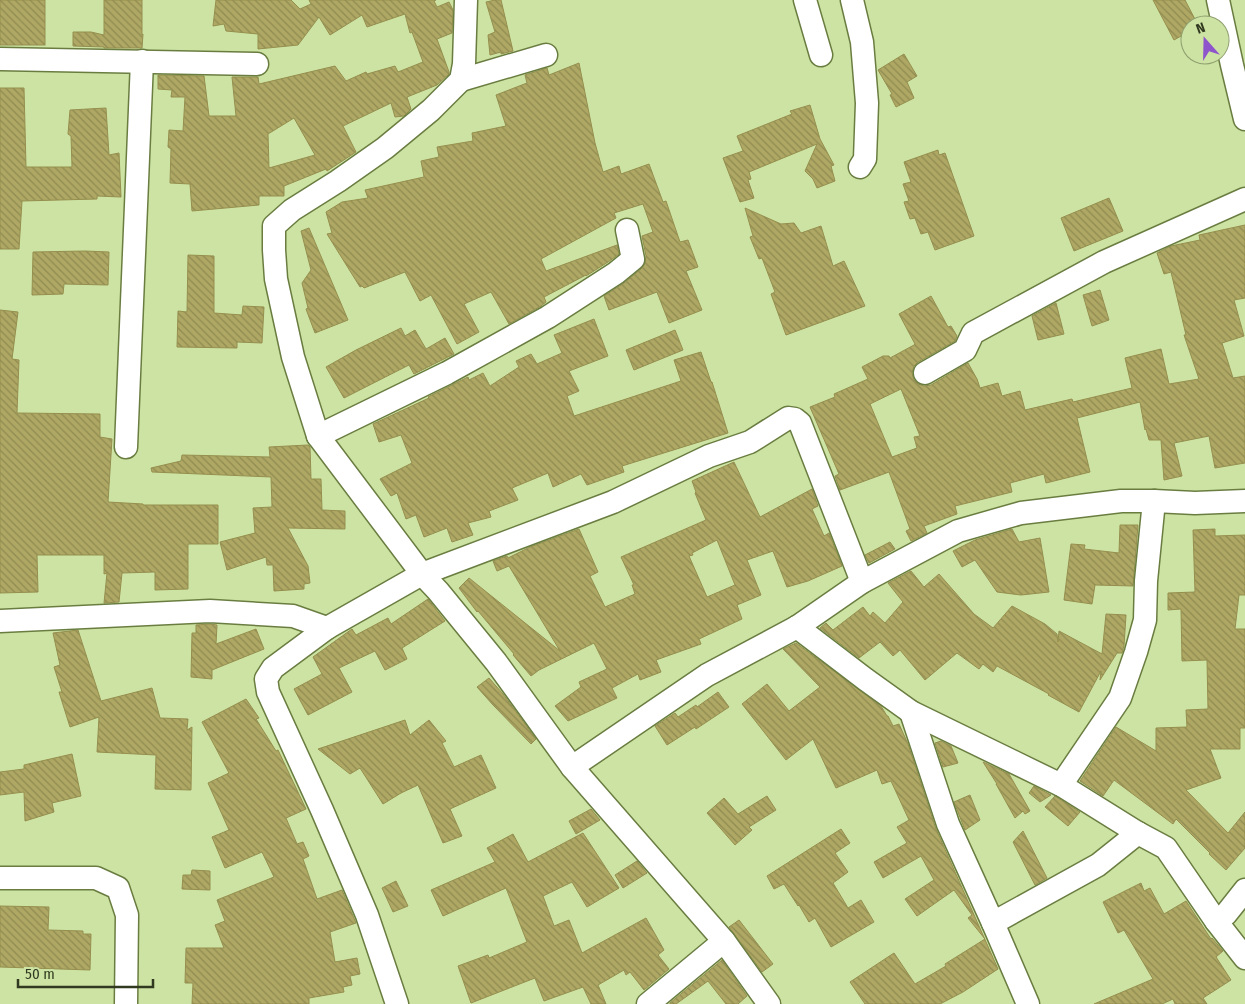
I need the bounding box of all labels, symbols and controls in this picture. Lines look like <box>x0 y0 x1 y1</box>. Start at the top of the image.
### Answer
north arrow <box>1180 15 1230 65</box>
text: N <box>1194 19 1208 38</box>
scale bar <box>18 956 152 988</box>
text: 50 m <box>25 965 55 983</box>

